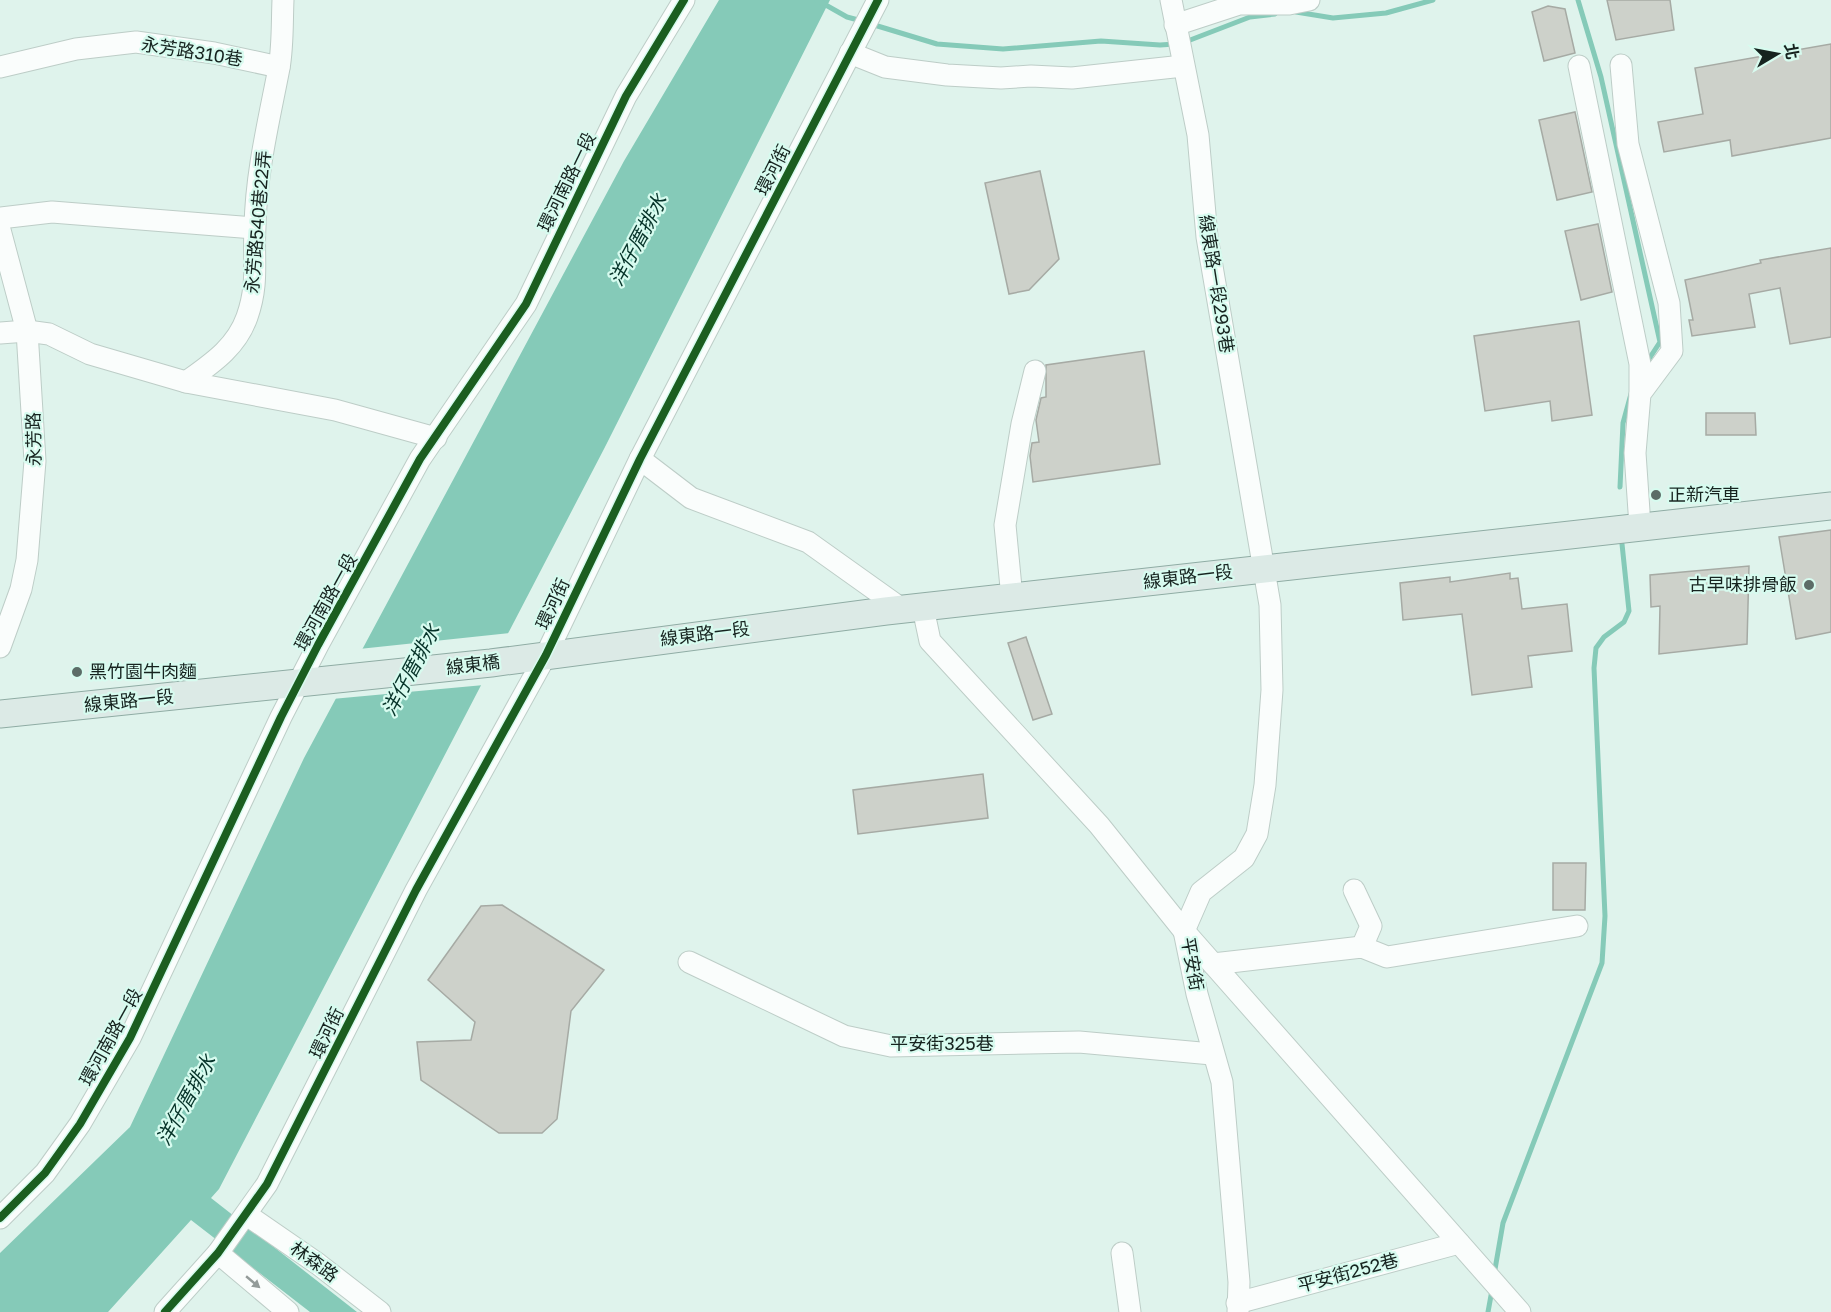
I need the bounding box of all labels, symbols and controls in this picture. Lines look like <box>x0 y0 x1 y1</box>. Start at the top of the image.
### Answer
north arrow <box>1747 24 1807 84</box>
street label: 永芳路310巷 <box>140 32 244 70</box>
text: 北 <box>1781 42 1803 61</box>
street label: 環河南路一段 <box>533 128 600 235</box>
street label: 環河街 <box>750 140 794 199</box>
street label: 永芳路540巷22弄 <box>240 149 274 294</box>
water label: 洋仔厝排水 <box>603 189 672 289</box>
street label: 線東路一段293巷 <box>1195 213 1239 355</box>
street label: 永芳路 <box>22 412 44 466</box>
place label: 正新汽車 <box>1668 483 1740 505</box>
marker: 正新汽車 <box>1649 488 1663 502</box>
street label: 環河南路一段 <box>289 549 361 654</box>
street label: 線東路一段 <box>1142 560 1234 592</box>
place label: 古早味排骨飯 <box>1689 573 1797 595</box>
street label: 環河街 <box>531 574 573 633</box>
marker: 古早味排骨飯 <box>1802 578 1816 592</box>
street label: 線東路一段 <box>659 617 751 649</box>
water label: 洋仔厝排水 <box>376 619 445 719</box>
street label: 線東橋 <box>445 650 501 678</box>
place label: 黑竹園牛肉麵 <box>89 660 197 682</box>
marker: 黑竹園牛肉麵 <box>70 665 84 679</box>
street label: 線東路一段 <box>83 684 175 716</box>
street label: 平安街 <box>1177 935 1209 992</box>
street label: 環河南路一段 <box>74 984 146 1089</box>
street label: 環河街 <box>304 1003 348 1062</box>
street label: 平安街325巷 <box>890 1032 994 1054</box>
water label: 洋仔厝排水 <box>150 1049 220 1149</box>
street label: 林森路 <box>286 1236 343 1286</box>
street label: 平安街252巷 <box>1295 1248 1400 1296</box>
one-way arrow <box>245 1275 260 1288</box>

